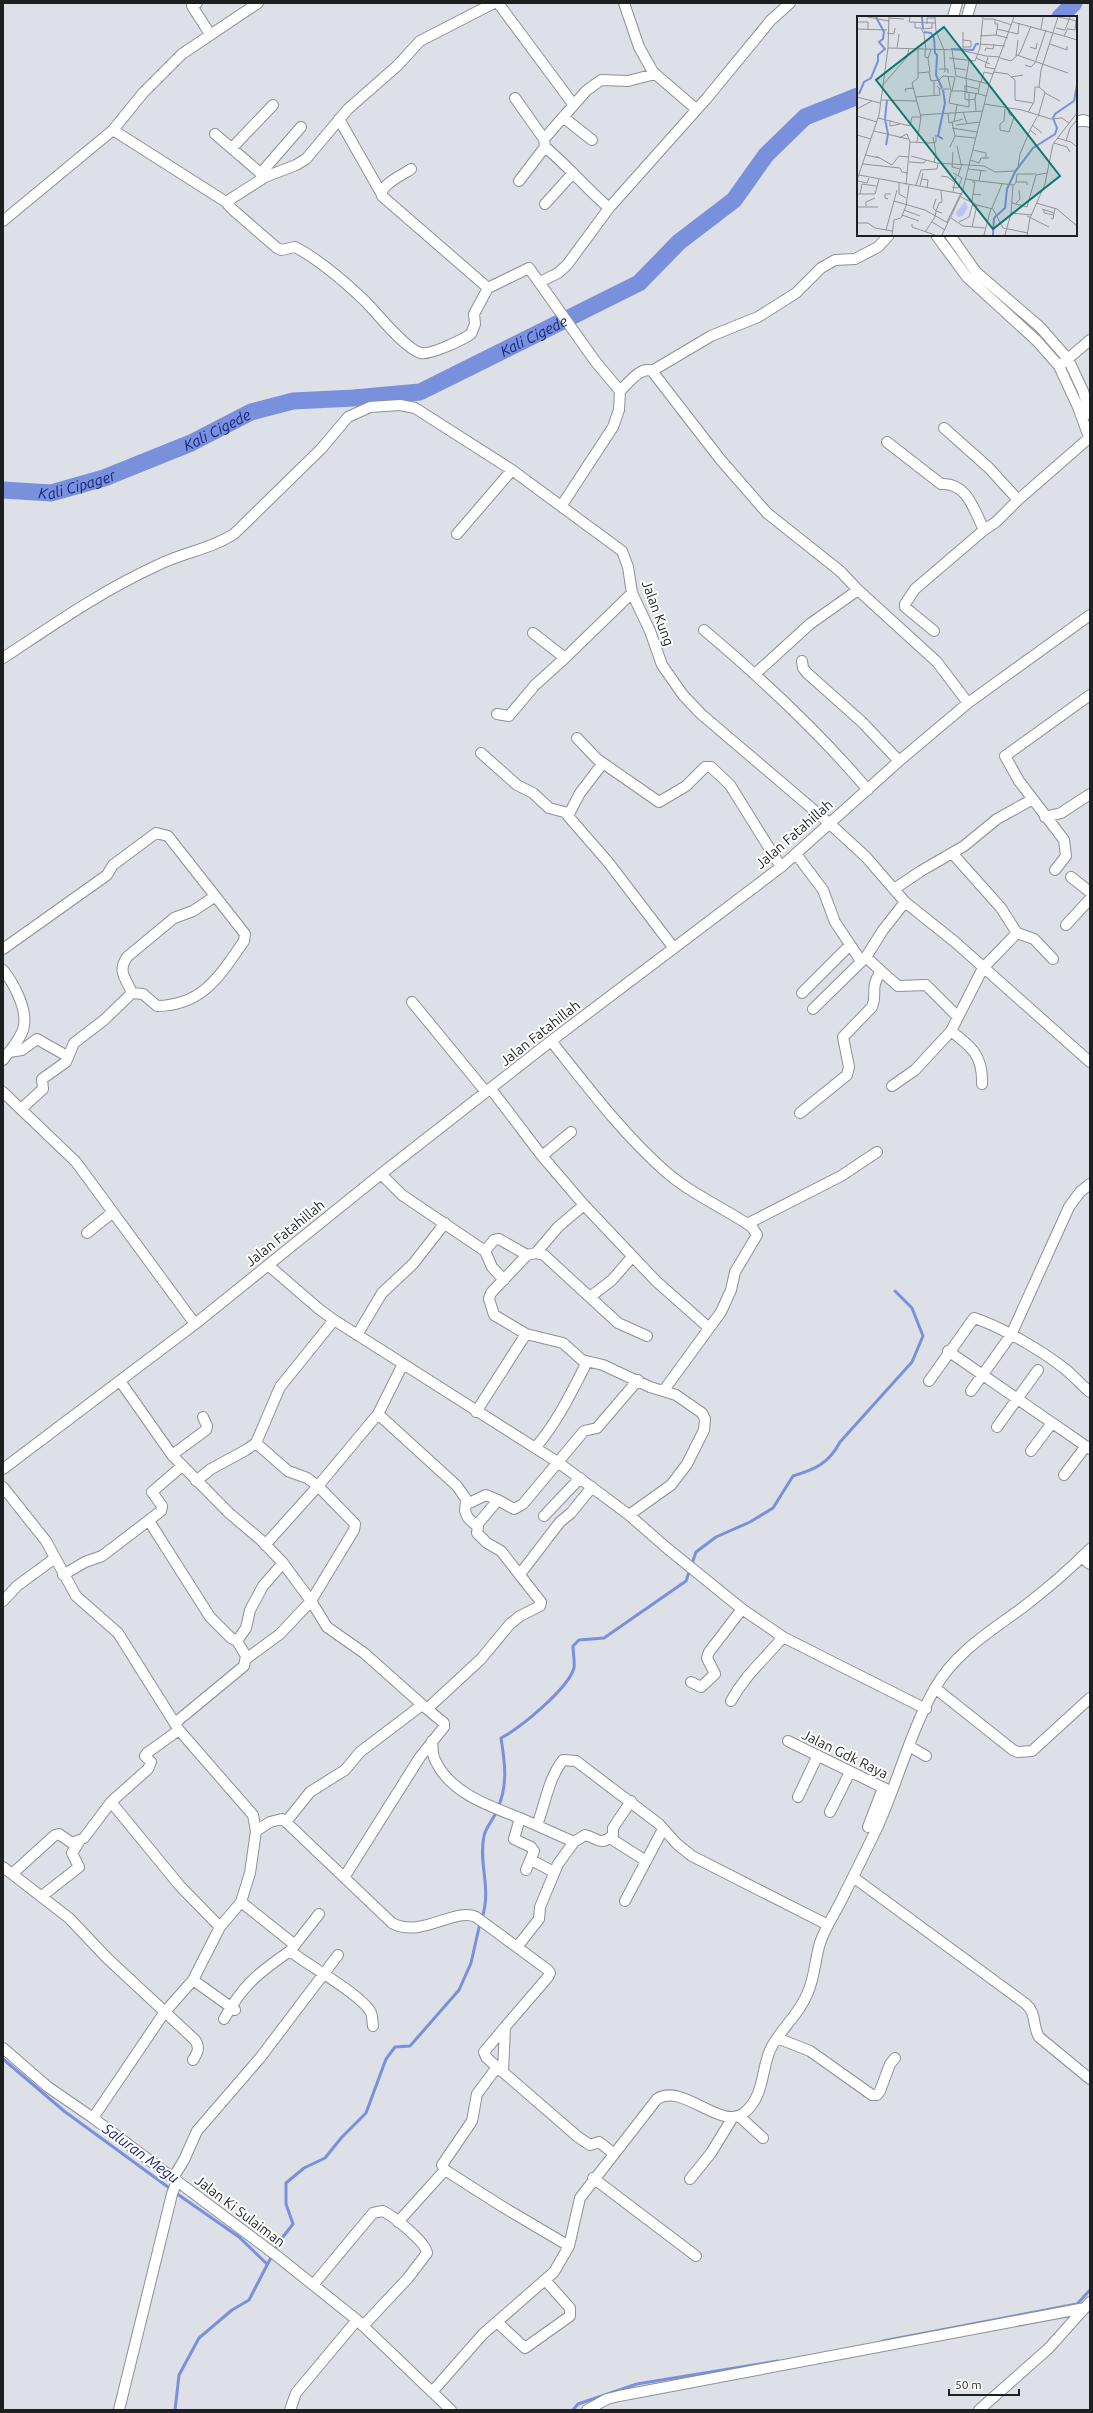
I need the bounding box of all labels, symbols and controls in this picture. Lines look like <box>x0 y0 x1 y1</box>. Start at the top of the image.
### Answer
inset map <box>857 16 1077 236</box>
water label: Kali Cigede <box>497 311 570 359</box>
water label: Kali Cigede <box>181 405 254 454</box>
water label: Kali Cipager <box>38 465 119 502</box>
street label: Jalan Kung <box>639 578 677 648</box>
street label: Jalan Fatahillah <box>752 796 836 872</box>
street label: Jalan Fatahillah <box>497 997 583 1069</box>
street label: Jalan Fatahillah <box>242 1196 328 1270</box>
street label: Jalan Gdk Raya <box>799 1726 891 1782</box>
water label: Saluran Megu <box>99 2119 182 2186</box>
street label: Jalan Ki Sulaiman <box>192 2172 288 2250</box>
scale bar <box>949 2371 1019 2397</box>
text: 50 m <box>955 2378 982 2391</box>

